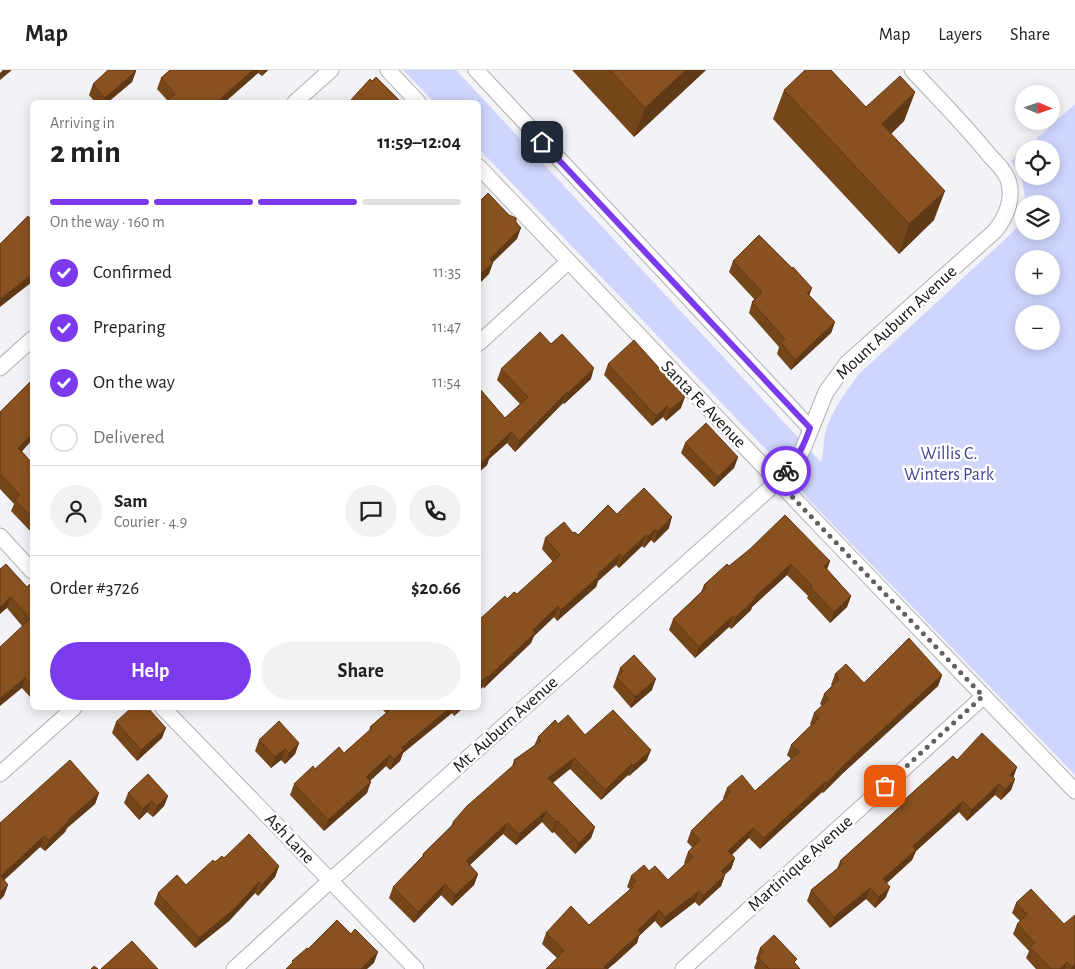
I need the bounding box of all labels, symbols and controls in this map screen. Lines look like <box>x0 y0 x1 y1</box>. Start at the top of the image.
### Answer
text: Map <box>25 22 68 46</box>
text: Map <box>879 26 910 44</box>
text: Layers <box>938 26 982 44</box>
text: Share <box>1010 26 1050 44</box>
north arrow <box>1015 85 1060 130</box>
map controls <box>1015 85 1060 350</box>
text: Arriving in <box>50 115 115 131</box>
pin <box>521 121 563 163</box>
icon: home <box>528 128 556 156</box>
text: 11:59–12:04 <box>377 133 461 152</box>
text: 2 min <box>50 136 121 168</box>
button: locate <box>1015 140 1060 185</box>
button: layers <box>1015 195 1060 240</box>
text: On the way · 160 m <box>50 214 165 230</box>
button: + <box>1015 250 1060 295</box>
icon: check <box>50 259 78 287</box>
street label: Mount Auburn Avenue <box>833 262 960 383</box>
text: Confirmed <box>93 263 172 282</box>
text: 11:35 <box>433 264 461 280</box>
button: − <box>1015 305 1060 350</box>
icon: check <box>50 314 78 342</box>
text: Preparing <box>93 318 166 337</box>
text: 11:47 <box>432 319 461 335</box>
street label: Santa Fe Avenue <box>657 358 749 452</box>
icon: check <box>50 369 78 397</box>
text: On the way <box>93 373 175 392</box>
text: 11:54 <box>432 374 461 390</box>
text: Delivered <box>93 428 165 447</box>
park label: Willis C. Winters Park <box>904 445 995 484</box>
courier <box>761 446 811 496</box>
icon: bike <box>772 457 800 485</box>
button: person <box>50 485 102 537</box>
button: chat <box>345 485 397 537</box>
button: phone <box>409 485 461 537</box>
text: Sam <box>114 492 148 511</box>
text: Courier · 4.9 <box>114 514 187 530</box>
text: Order #3726 <box>50 579 139 598</box>
text: $20.66 <box>411 579 461 598</box>
button: Help <box>50 642 251 700</box>
button: Share <box>261 642 461 700</box>
street label: Mt. Auburn Avenue <box>450 673 562 776</box>
pin <box>864 765 906 807</box>
icon: bag <box>871 772 899 800</box>
street label: Ash Lane <box>261 810 318 867</box>
street label: Martinique Avenue <box>745 812 856 915</box>

